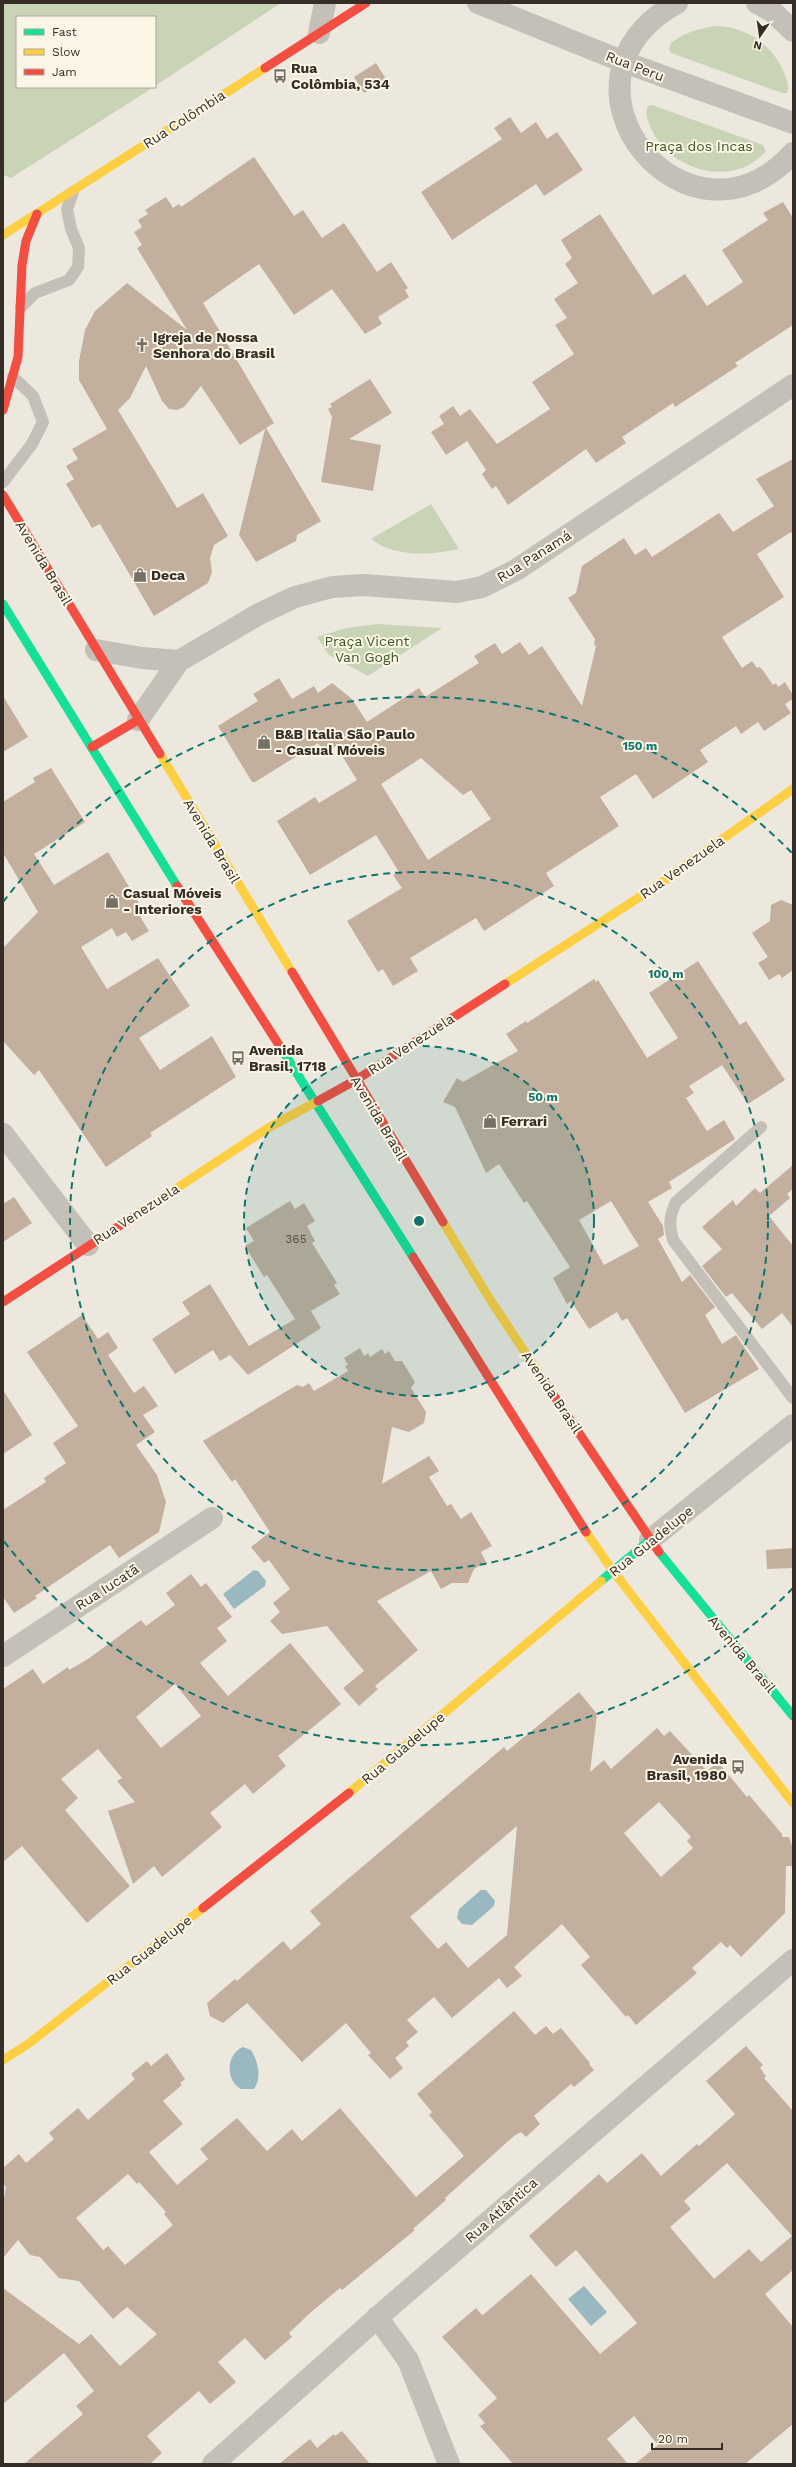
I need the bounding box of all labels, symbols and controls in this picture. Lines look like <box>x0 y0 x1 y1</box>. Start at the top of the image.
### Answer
legend <box>16 16 156 88</box>
north arrow <box>740 16 780 56</box>
text: Fast <box>52 25 77 39</box>
text: N <box>752 38 763 53</box>
text: Slow <box>52 45 80 59</box>
street label: Rua Peru <box>604 48 666 84</box>
place label: Rua Colômbia, 534 <box>291 60 390 92</box>
text: Jam <box>52 65 77 79</box>
bus stop icon: Rua Colômbia, 534 <box>272 68 288 84</box>
street label: Rua Colômbia <box>140 86 228 151</box>
park label: Praça dos Incas <box>645 138 753 154</box>
place label: Igreja de Nossa Senhora do Brasil <box>153 329 275 361</box>
church icon: Igreja de Nossa Senhora do Brasil <box>134 337 150 353</box>
street label: Avenida Brasil <box>13 518 76 609</box>
street label: Rua Panamá <box>494 527 574 585</box>
shop icon: Deca <box>132 567 148 583</box>
place label: Deca <box>151 567 186 583</box>
park label: Praça Vicent Van Gogh <box>325 633 410 665</box>
place label: B&B Italia São Paulo - Casual Móveis <box>275 726 415 758</box>
shop icon: B&B Italia São Paulo - Casual Móveis <box>256 734 272 750</box>
text: 150 m <box>623 739 657 753</box>
street label: Avenida Brasil <box>181 796 244 887</box>
street label: Rua Venezuela <box>637 832 727 902</box>
place label: Casual Móveis - Interiores <box>123 885 222 917</box>
shop icon: Casual Móveis - Interiores <box>104 893 120 909</box>
text: 100 m <box>648 967 684 981</box>
street label: Rua Venezuela <box>365 1010 457 1078</box>
place label: Avenida Brasil, 1718 <box>249 1042 327 1074</box>
bus stop icon: Avenida Brasil, 1718 <box>230 1050 246 1066</box>
street label: Avenida Brasil <box>348 1073 411 1164</box>
text: 50 m <box>528 1090 558 1104</box>
shop icon: Ferrari <box>482 1113 498 1129</box>
place label: Ferrari <box>501 1113 547 1129</box>
street label: Rua Venezuela <box>90 1180 182 1248</box>
centre of rings <box>412 1214 426 1228</box>
house number: 365 <box>285 1232 307 1246</box>
street label: Avenida Brasil <box>519 1348 586 1437</box>
street label: Rua Guadelupe <box>606 1502 696 1580</box>
street label: Rua Iucatã <box>72 1561 142 1613</box>
street label: Avenida Brasil <box>705 1612 779 1696</box>
street label: Rua Guadelupe <box>358 1709 448 1787</box>
place label: Avenida Brasil, 1980 <box>647 1751 728 1783</box>
bus stop icon: Avenida Brasil, 1980 <box>730 1759 746 1775</box>
street label: Rua Guadelupe <box>103 1912 195 1988</box>
street label: Rua Atlântica <box>462 2174 540 2246</box>
scale bar <box>652 2425 722 2451</box>
text: 20 m <box>658 2432 688 2446</box>

